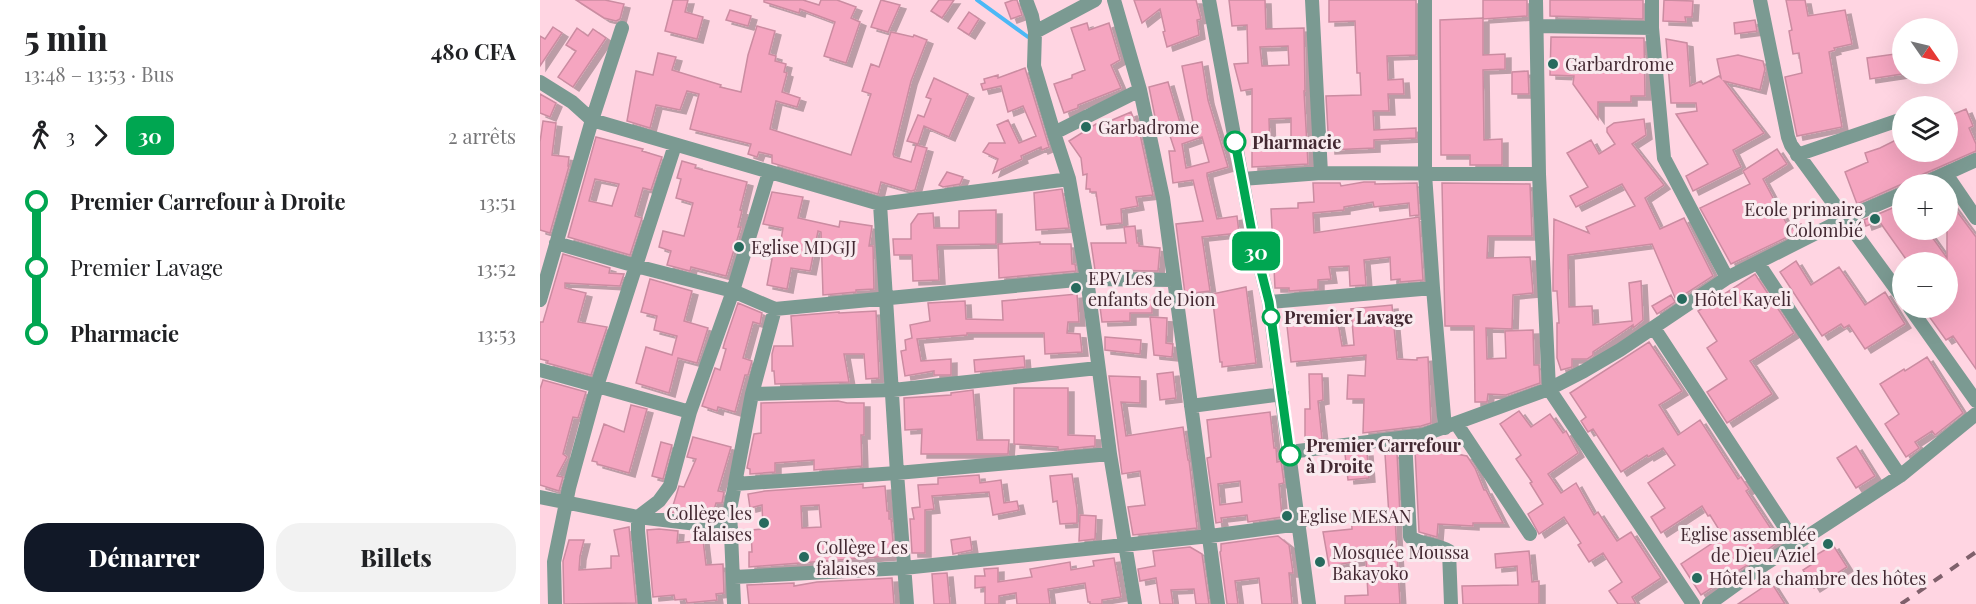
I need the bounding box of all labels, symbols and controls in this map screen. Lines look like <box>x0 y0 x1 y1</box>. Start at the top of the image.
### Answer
text: 5 min <box>24 15 108 59</box>
north arrow <box>1892 18 1958 84</box>
map controls <box>1892 18 1958 318</box>
text: 480 CFA <box>431 36 516 66</box>
place label: Garbardrome <box>1565 52 1674 76</box>
marker: Garbardrome <box>1546 57 1560 71</box>
text: 13:48 – 13:53 · Bus <box>24 60 174 87</box>
button: layers <box>1892 96 1958 162</box>
place label: Garbadrome <box>1098 115 1199 139</box>
icon: walk <box>24 119 57 152</box>
icon: forward <box>84 119 117 152</box>
marker: Garbadrome <box>1079 120 1093 134</box>
text: 30 <box>138 121 162 149</box>
text: 3 <box>66 122 75 149</box>
text: 2 arrêts <box>448 122 516 149</box>
place label: Pharmacie <box>1252 130 1341 154</box>
marker: Pharmacie <box>1224 131 1246 153</box>
button: + <box>1892 174 1958 240</box>
text: Premier Carrefour à Droite <box>70 186 346 216</box>
text: 13:51 <box>479 188 516 215</box>
place label: Ecole primaire Colombié <box>1744 197 1863 242</box>
marker: Ecole primaire Colombié <box>1868 212 1882 226</box>
line badge: 30 <box>1229 232 1283 270</box>
place label: Eglise MDGJJ <box>751 235 857 259</box>
text: 30 <box>1244 237 1268 265</box>
marker: Eglise MDGJJ <box>732 240 746 254</box>
text: Premier Lavage <box>70 252 223 282</box>
button: − <box>1892 252 1958 318</box>
text: 13:52 <box>477 254 516 281</box>
place label: EPV Les enfants de Dion <box>1088 266 1216 311</box>
marker: EPV Les enfants de Dion <box>1069 281 1083 295</box>
place label: Hôtel Kayeli <box>1694 287 1791 311</box>
marker: Hôtel Kayeli <box>1675 292 1689 306</box>
place label: Premier Lavage <box>1284 305 1413 329</box>
marker: Premier Lavage <box>1262 308 1280 326</box>
text: Pharmacie <box>70 318 179 348</box>
text: 13:53 <box>477 320 516 347</box>
place label: Premier Carrefour à Droite <box>1306 433 1462 478</box>
marker: Premier Carrefour à Droite <box>1279 444 1301 466</box>
place label: Collège les falaises <box>666 501 752 546</box>
place label: Eglise MESAN <box>1299 504 1412 528</box>
marker: Eglise MESAN <box>1280 509 1294 523</box>
marker: Collège les falaises <box>757 516 771 530</box>
place label: Eglise assemblée de Dieu Aziel <box>1680 522 1816 567</box>
button: Démarrer <box>24 523 264 592</box>
button: Billets <box>276 523 516 592</box>
place label: Collège Les falaises <box>816 535 908 580</box>
marker: Eglise assemblée de Dieu Aziel <box>1821 537 1835 551</box>
place label: Mosquée Moussa Bakayoko <box>1332 540 1469 585</box>
marker: Collège Les falaises <box>797 550 811 564</box>
marker: Mosquée Moussa Bakayoko <box>1313 555 1327 569</box>
place label: Hôtel la chambre des hôtes <box>1709 566 1926 590</box>
marker: Hôtel la chambre des hôtes <box>1690 571 1704 585</box>

